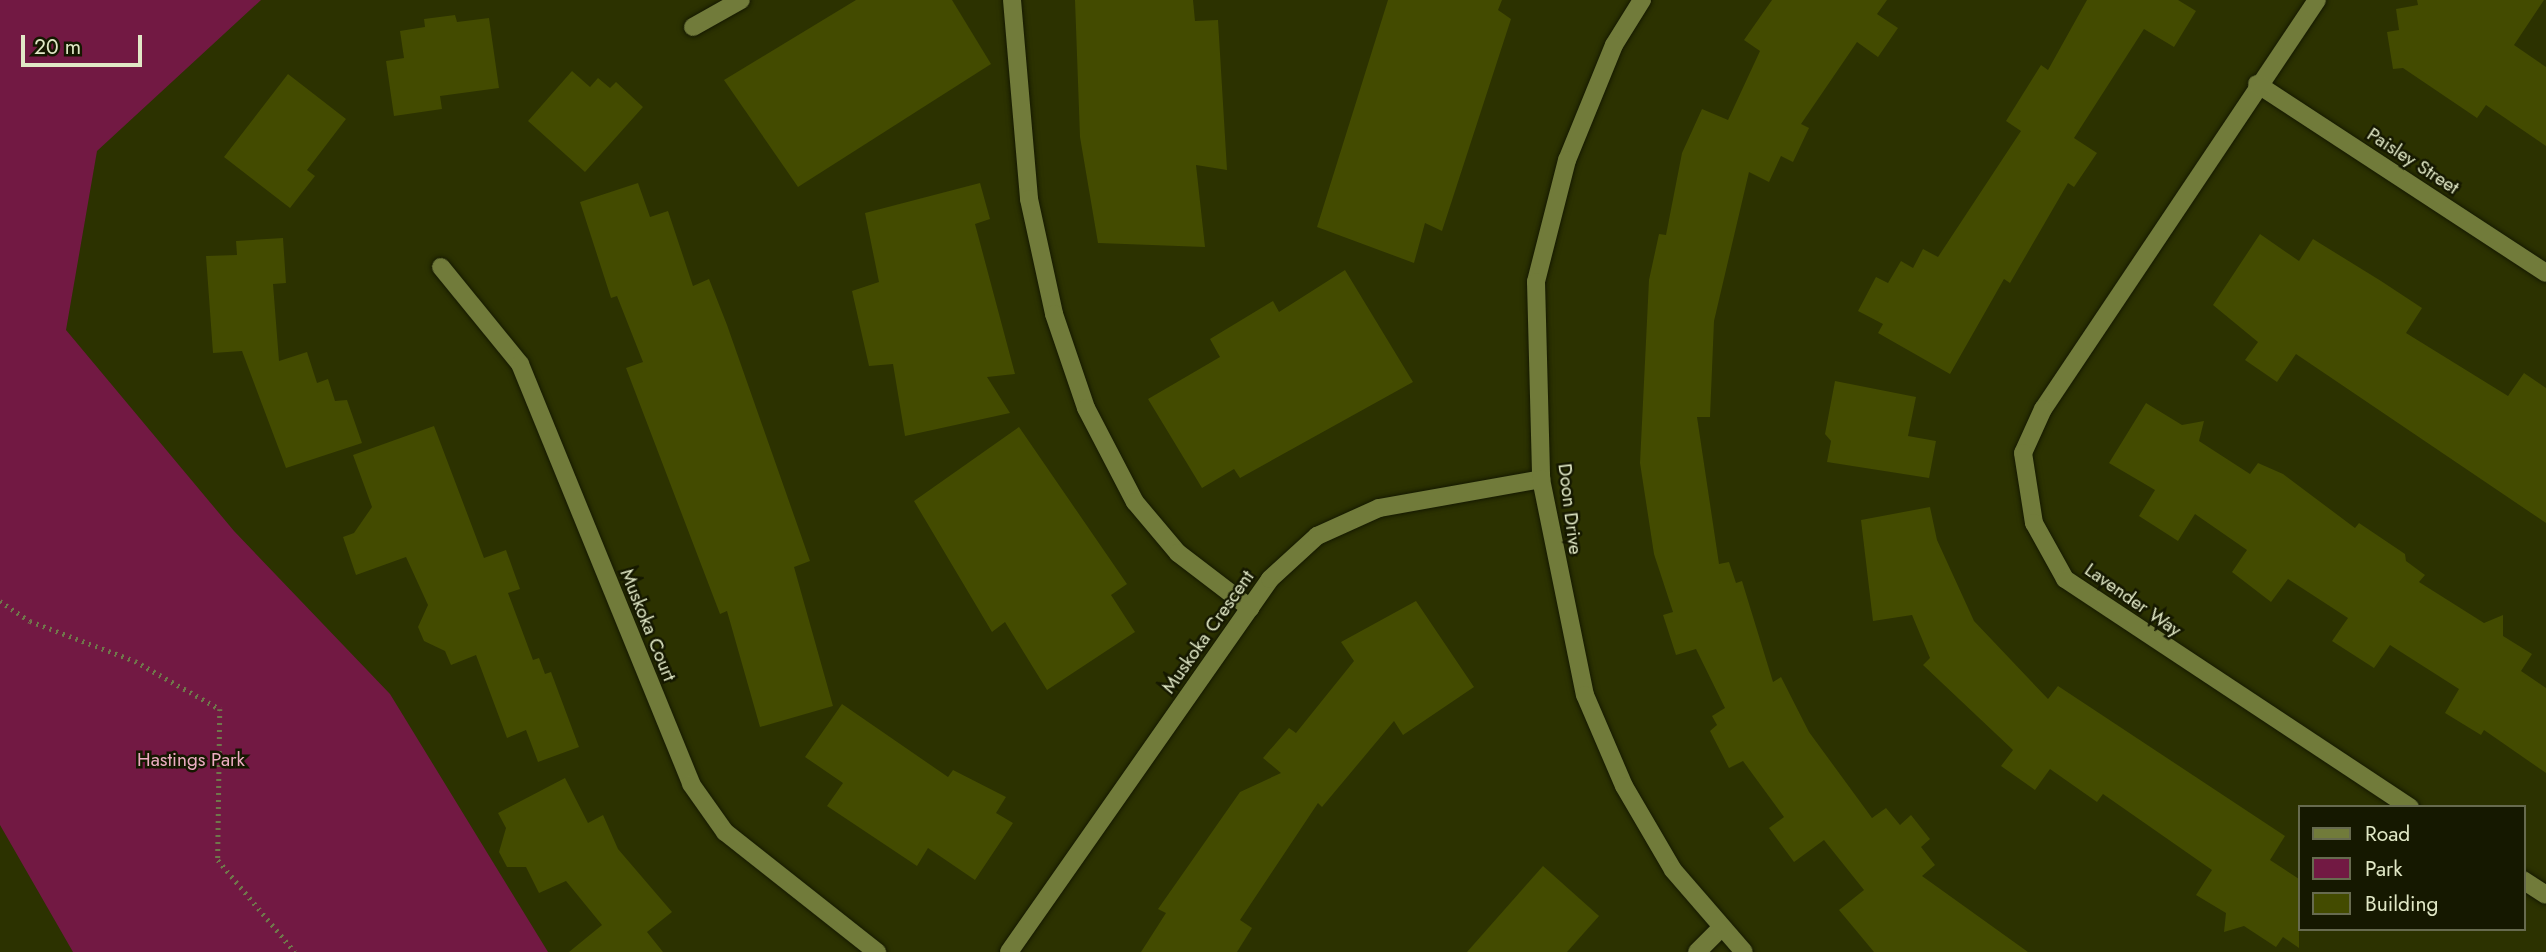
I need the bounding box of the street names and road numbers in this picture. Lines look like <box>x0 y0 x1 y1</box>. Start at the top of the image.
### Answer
street label: Paisley Street <box>2363 123 2463 199</box>
street label: Doon Drive <box>1553 462 1587 556</box>
street label: Lavender Way <box>2080 558 2186 642</box>
street label: Muskoka Court <box>615 566 681 684</box>
street label: Muskoka Crescent <box>1157 566 1259 698</box>

